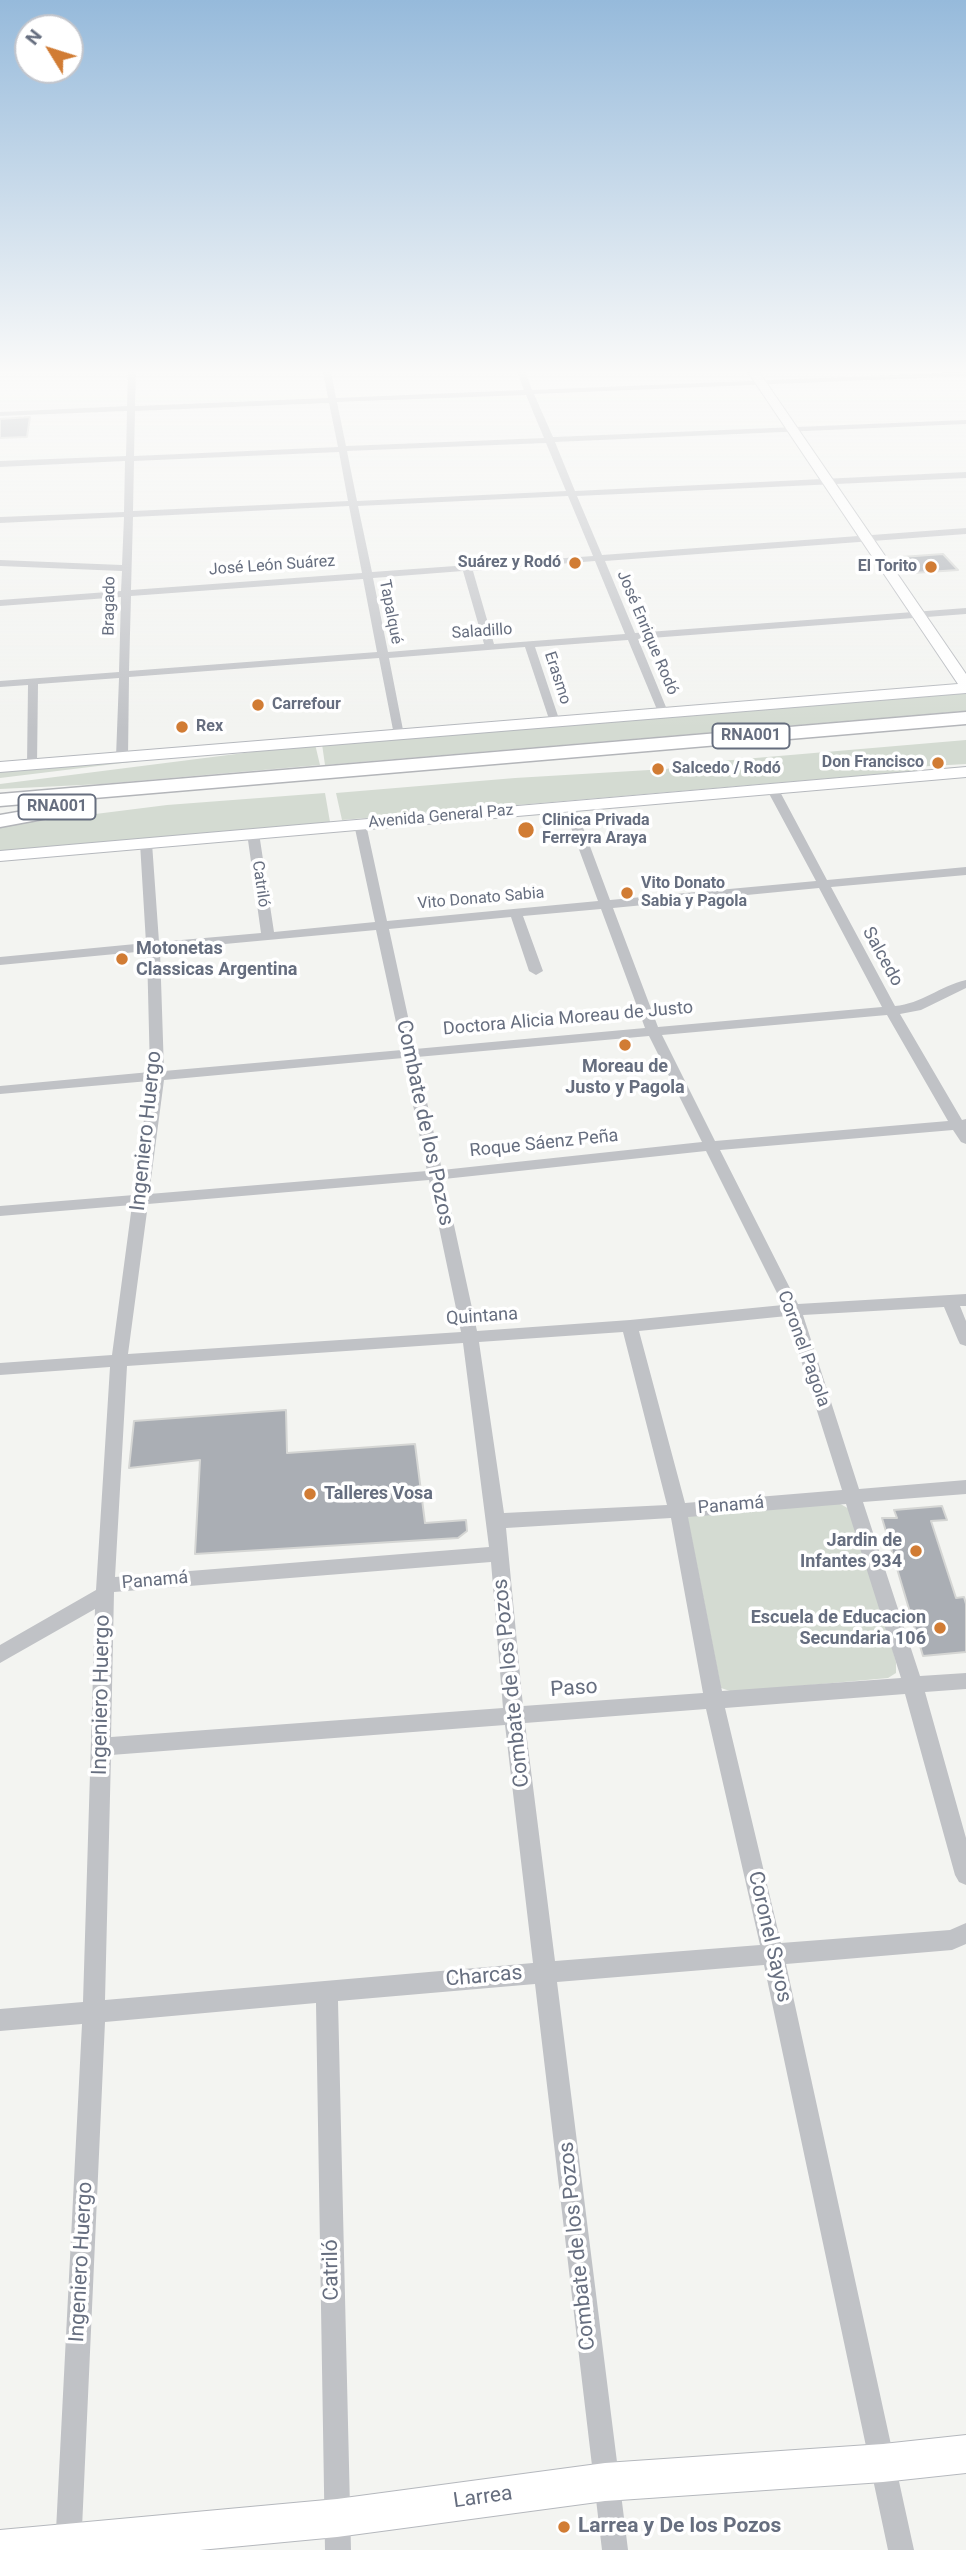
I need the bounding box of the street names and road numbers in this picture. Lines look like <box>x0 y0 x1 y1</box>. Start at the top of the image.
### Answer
street label: José León Suárez <box>208 552 336 580</box>
street label: José Enrique Rodó <box>612 568 682 698</box>
street label: Bragado <box>100 576 120 636</box>
street label: Tapalqué <box>374 578 406 646</box>
street label: Saladillo <box>451 620 513 644</box>
street label: Erasmo <box>539 649 575 707</box>
road number: RNA001 <box>712 723 790 748</box>
road number: RNA001 <box>18 794 96 820</box>
street label: Avenida General Paz <box>368 801 514 833</box>
street label: Catriló <box>247 860 273 908</box>
street label: Vito Donato Sabia <box>417 884 545 914</box>
street label: Salcedo <box>857 924 907 990</box>
street label: Doctora Alicia Moreau de Justo <box>442 997 694 1041</box>
street label: Combate de los Pozos <box>390 1018 458 1228</box>
street label: Ingeniero Huergo <box>126 1050 168 1212</box>
street label: Roque Sáenz Peña <box>469 1125 619 1163</box>
street label: Coronel Pagola <box>772 1288 834 1410</box>
street label: Quintana <box>445 1304 519 1330</box>
street label: Panamá <box>697 1492 765 1520</box>
street label: Panamá <box>121 1567 189 1595</box>
street label: Combate de los Pozos <box>489 1577 535 1789</box>
street label: Ingeniero Huergo <box>88 1615 116 1775</box>
street label: Paso <box>549 1675 599 1703</box>
street label: Coronel Sayos <box>742 1869 796 2005</box>
street label: Charcas <box>445 1961 523 1993</box>
street label: Combate de los Pozos <box>555 2140 601 2352</box>
street label: Ingeniero Huergo <box>65 2181 99 2343</box>
street label: Catriló <box>319 2239 345 2301</box>
street label: Larrea <box>452 2481 514 2515</box>

